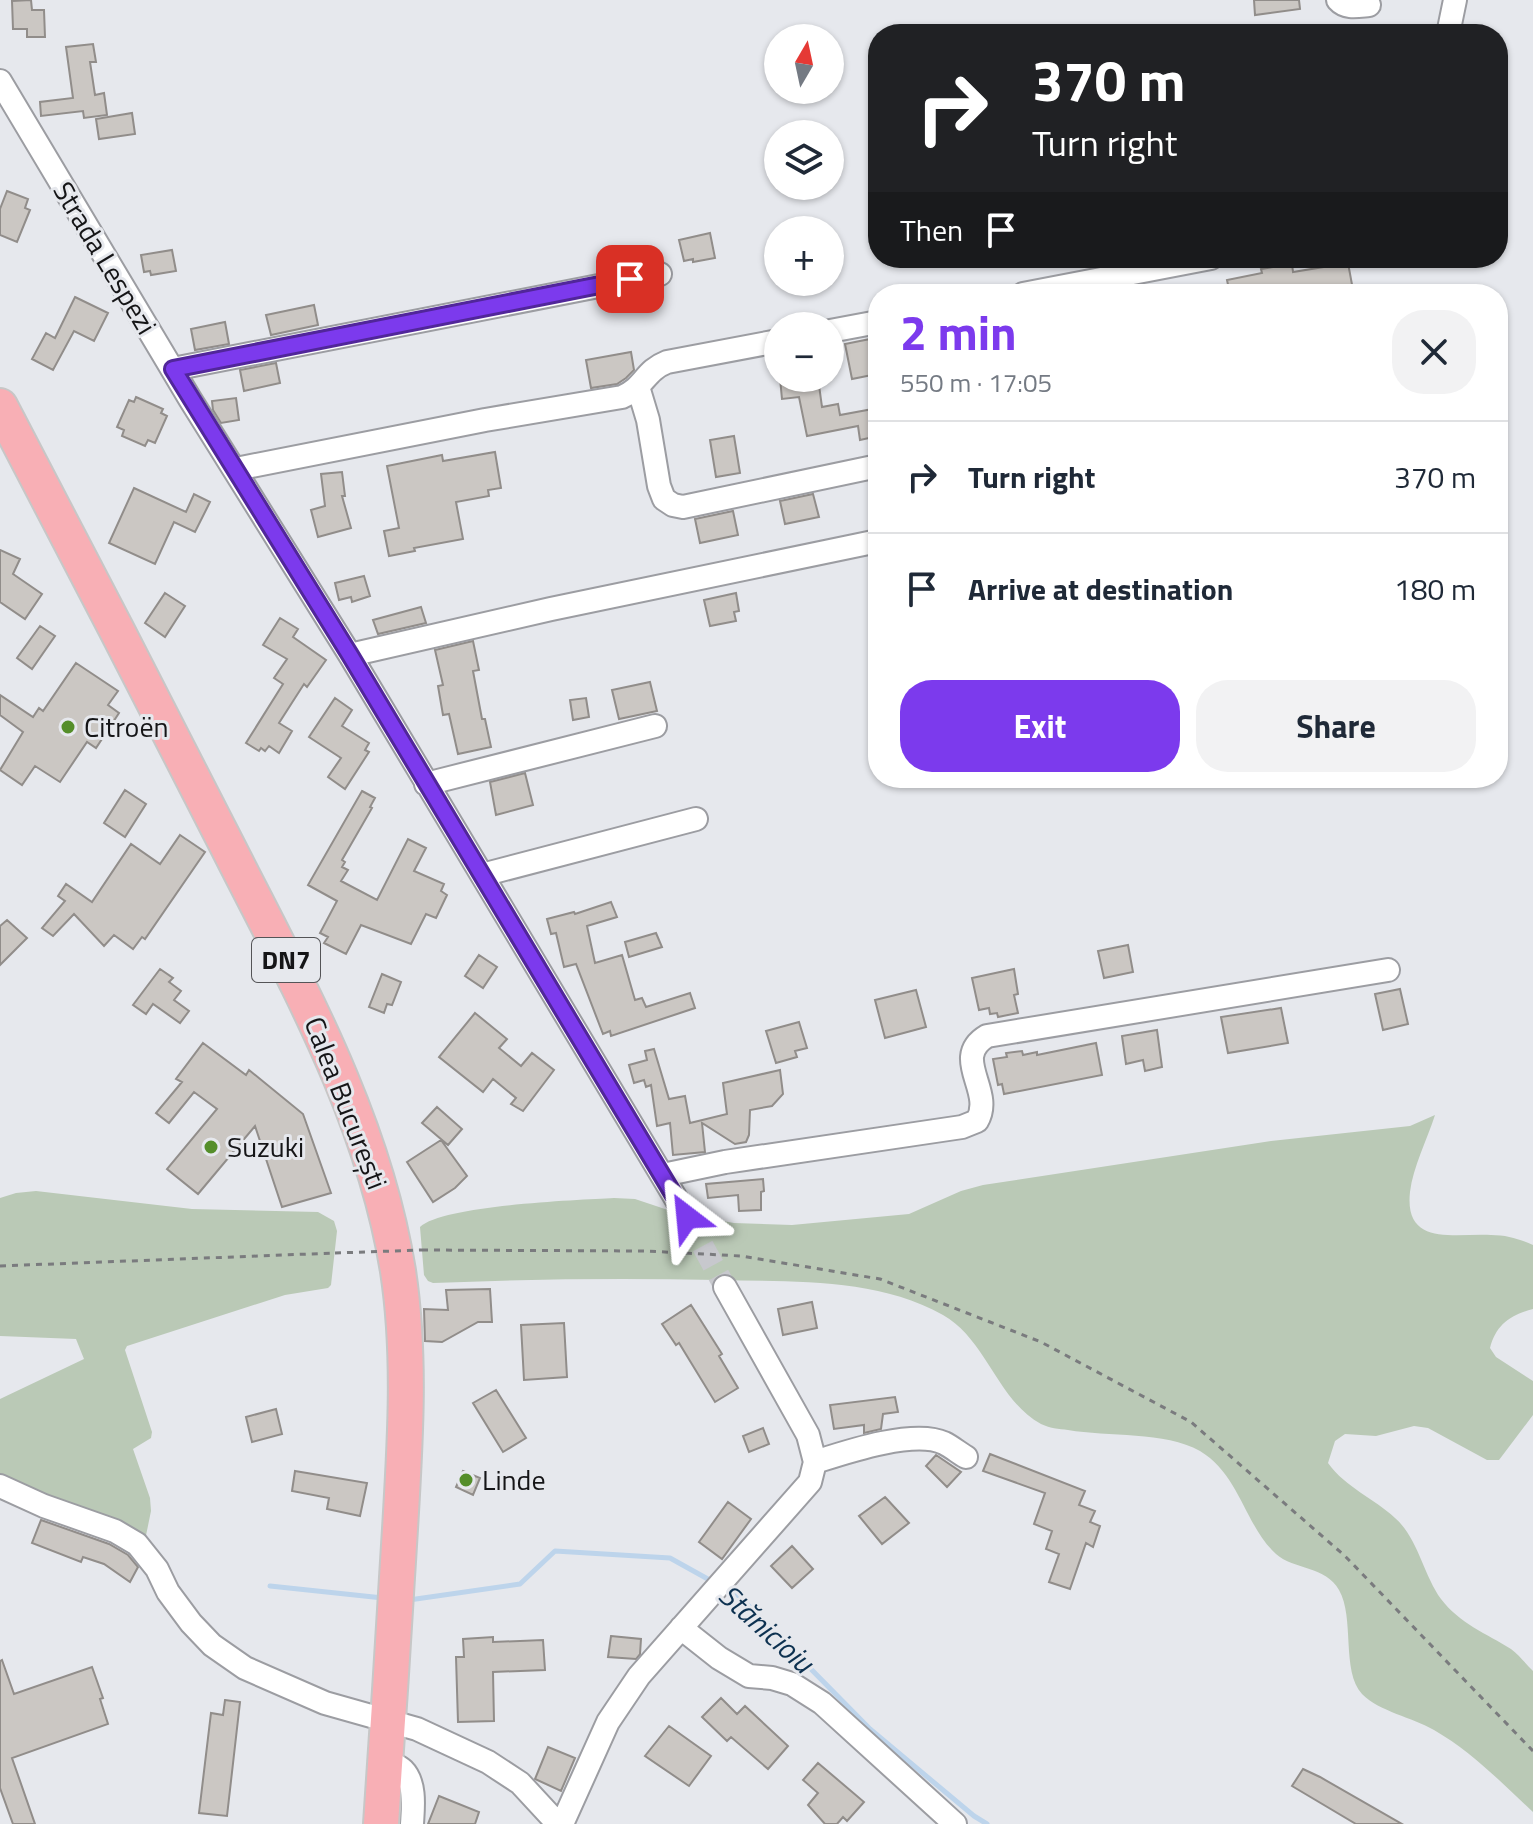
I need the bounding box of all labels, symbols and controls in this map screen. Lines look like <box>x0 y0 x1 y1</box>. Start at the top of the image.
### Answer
north arrow <box>764 24 844 104</box>
map controls <box>764 24 844 392</box>
text: 370 m <box>1032 38 1185 123</box>
icon: right <box>900 56 1004 160</box>
text: Turn right <box>1032 115 1177 170</box>
button: layers <box>764 120 844 200</box>
street label: Strada Lespezi <box>43 173 168 342</box>
text: Then <box>900 207 963 253</box>
icon: arrive <box>979 208 1023 252</box>
button: + <box>764 216 844 296</box>
pin <box>596 245 664 313</box>
icon: arrive <box>608 257 652 301</box>
text: 2 min <box>900 296 1017 369</box>
button: close <box>1392 310 1476 394</box>
button: − <box>764 312 844 392</box>
text: 550 m · 17:05 <box>900 363 1052 402</box>
text: Turn right <box>968 454 1096 500</box>
text: 370 m <box>1394 454 1476 500</box>
icon: right <box>900 455 944 499</box>
text: Arrive at destination <box>968 566 1233 612</box>
text: 180 m <box>1394 566 1476 612</box>
icon: arrive <box>900 567 944 611</box>
button: Exit <box>900 680 1180 772</box>
button: Share <box>1196 680 1476 772</box>
place label: Citroën <box>84 705 169 748</box>
marker: Citroën <box>59 718 77 736</box>
road number: DN7 <box>252 938 320 982</box>
street label: Calea București <box>294 1010 399 1195</box>
place label: Suzuki <box>227 1125 304 1168</box>
marker: Suzuki <box>202 1138 220 1156</box>
position arrow <box>645 1175 729 1259</box>
place label: Linde <box>482 1458 546 1501</box>
marker: Linde <box>457 1471 475 1489</box>
water label: Stănicioiu <box>709 1573 826 1685</box>

